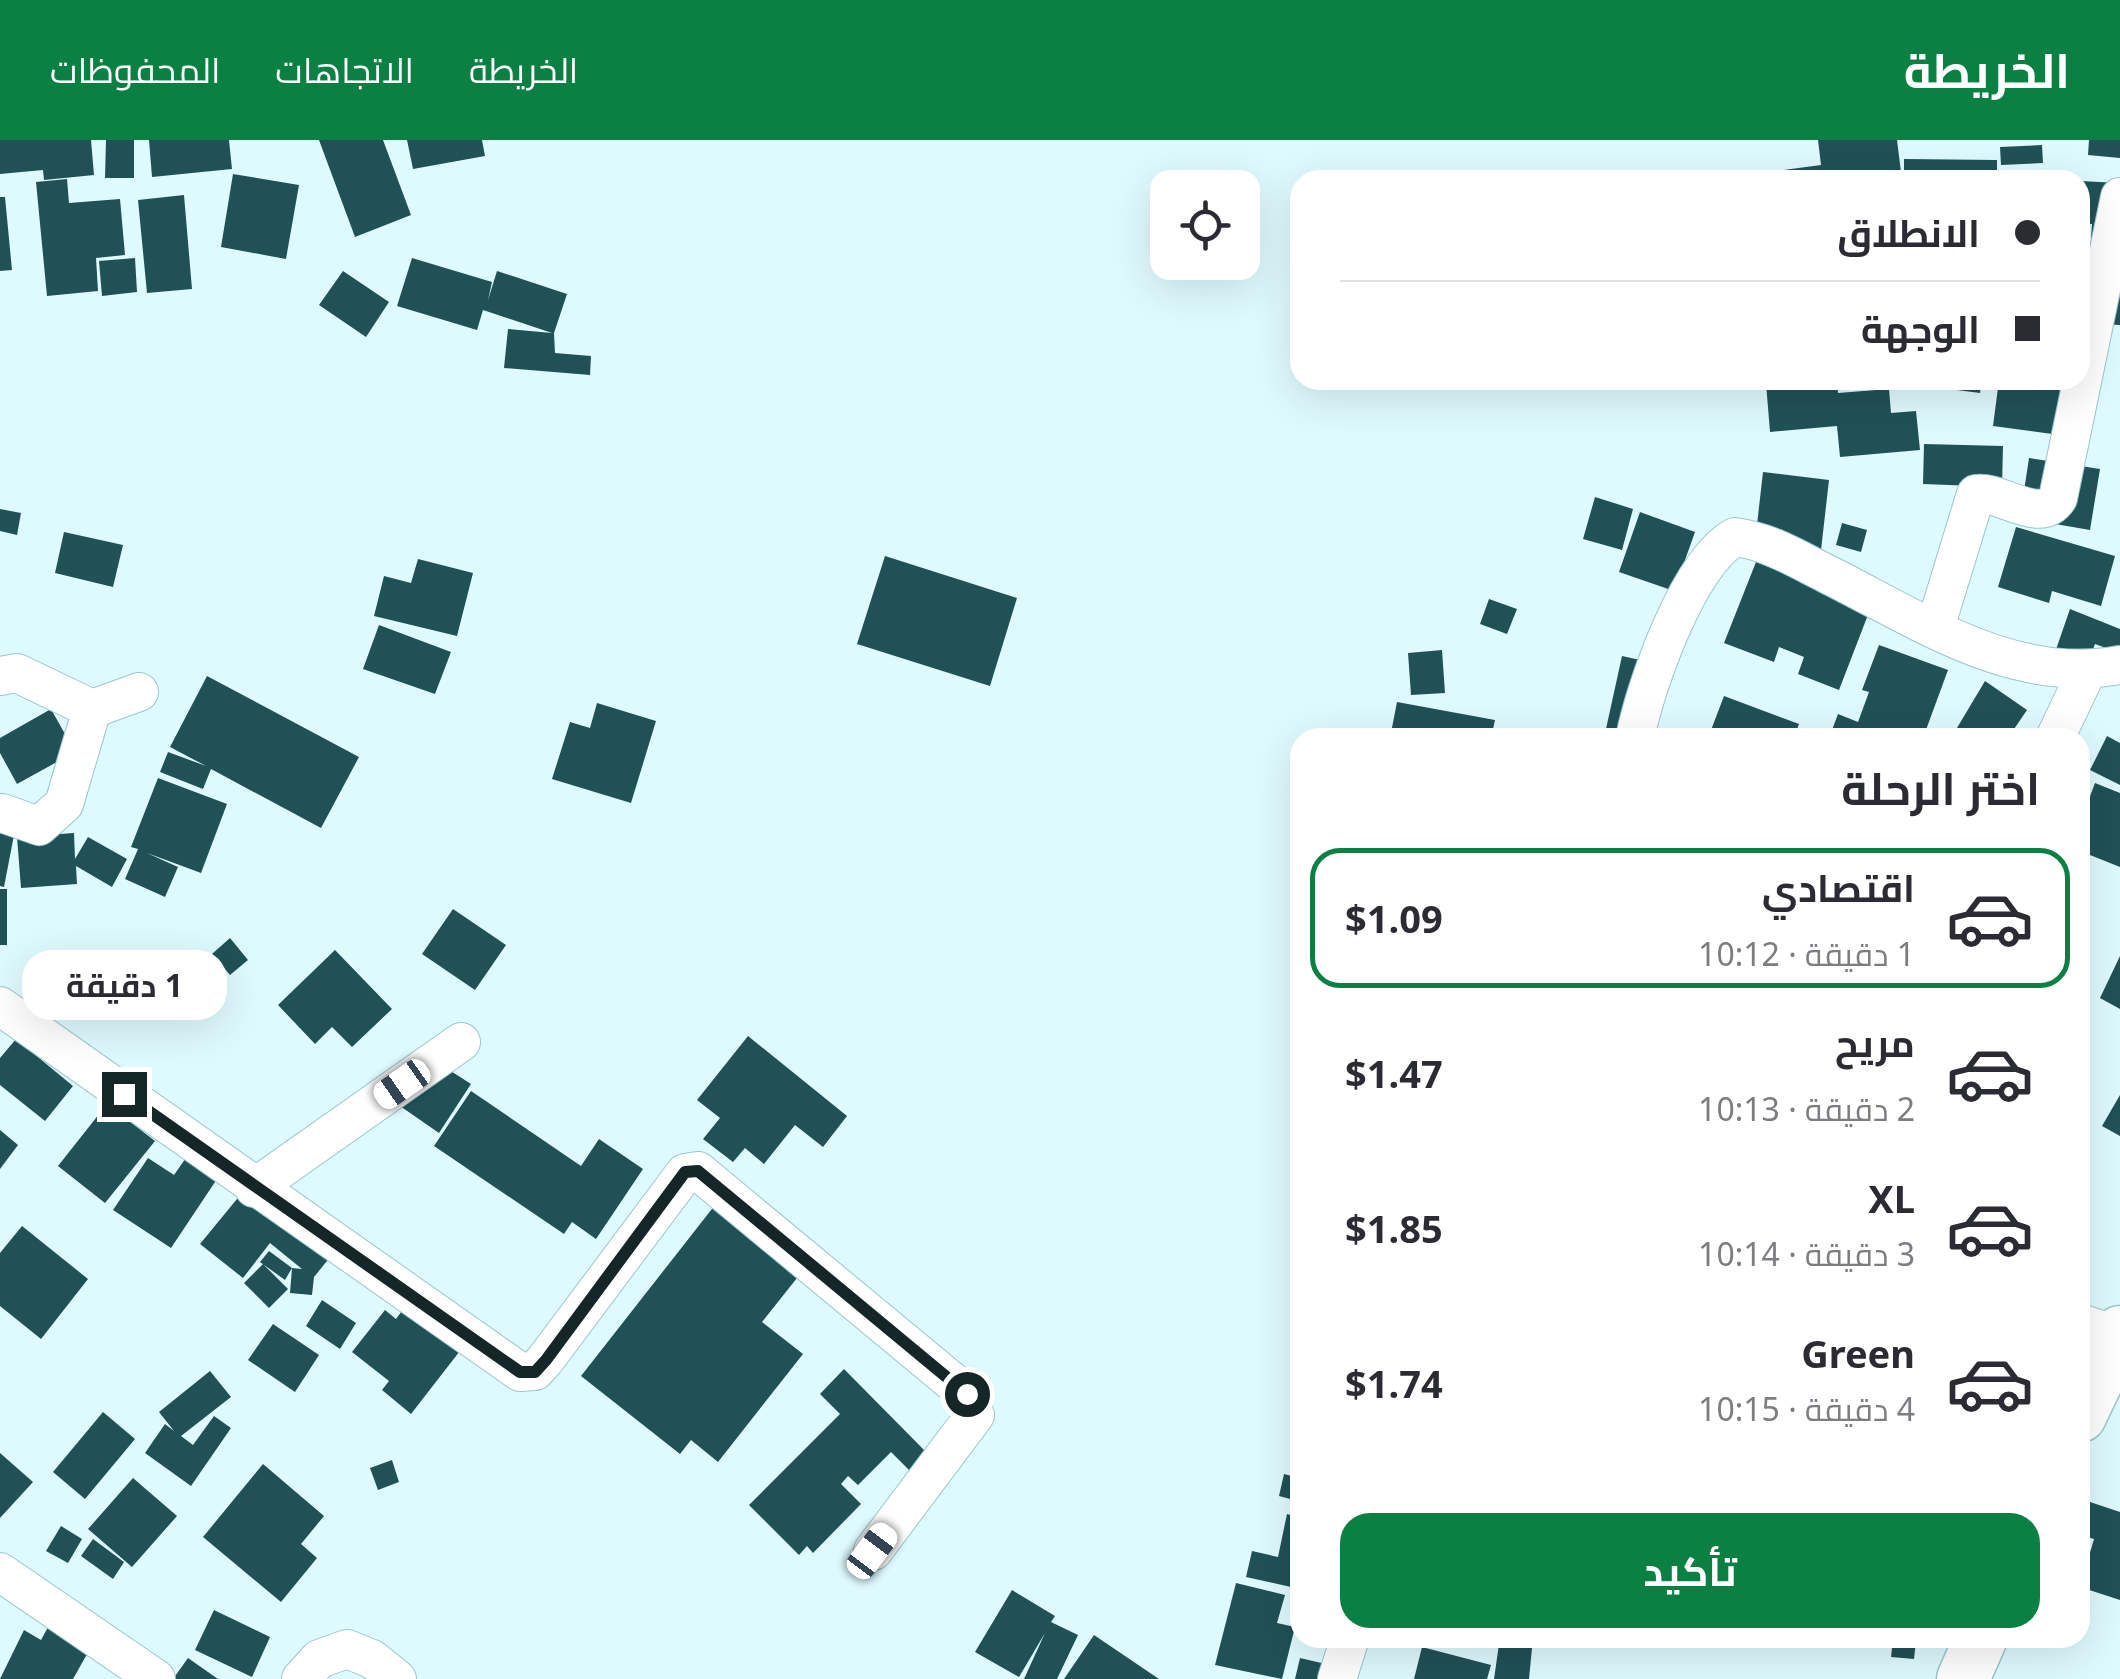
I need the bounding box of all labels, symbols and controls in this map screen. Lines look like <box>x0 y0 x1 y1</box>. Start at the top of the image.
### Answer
text: الخريطة <box>1904 37 2070 102</box>
text: المحفوظات <box>50 46 220 93</box>
text: الاتجاهات <box>275 46 414 93</box>
text: الخريطة <box>469 46 578 93</box>
map controls <box>1150 170 1260 280</box>
button: locate <box>1150 170 1260 280</box>
text: الانطلاق <box>1837 206 1980 258</box>
text: الوجهة <box>1861 302 1980 354</box>
text: اختر الرحلة <box>1841 757 2040 818</box>
text: اقتصادي <box>1762 861 1915 913</box>
icon: car <box>1945 873 2035 963</box>
text: $1.09 <box>1345 892 1443 944</box>
text: 1 دقيقة · 10:12 <box>1698 932 1915 975</box>
callout: 1 دقيقة <box>22 949 226 1019</box>
text: 1 دقيقة <box>66 963 183 1006</box>
text: مريح <box>1835 1016 1915 1068</box>
icon: car <box>1945 1028 2035 1118</box>
text: $1.47 <box>1345 1047 1443 1099</box>
car <box>369 1055 435 1113</box>
route end <box>102 1072 147 1117</box>
text: 2 دقيقة · 10:13 <box>1698 1087 1915 1130</box>
text: XL <box>1868 1172 1915 1224</box>
icon: car <box>1945 1183 2035 1273</box>
text: $1.85 <box>1345 1202 1443 1254</box>
text: 3 دقيقة · 10:14 <box>1698 1232 1915 1275</box>
text: Green <box>1801 1327 1915 1379</box>
icon: car <box>1945 1338 2035 1428</box>
text: $1.74 <box>1345 1357 1443 1409</box>
route start <box>945 1372 990 1417</box>
text: 4 دقيقة · 10:15 <box>1698 1387 1915 1430</box>
button: تأكيد <box>1340 1513 2040 1628</box>
car <box>842 1518 902 1584</box>

